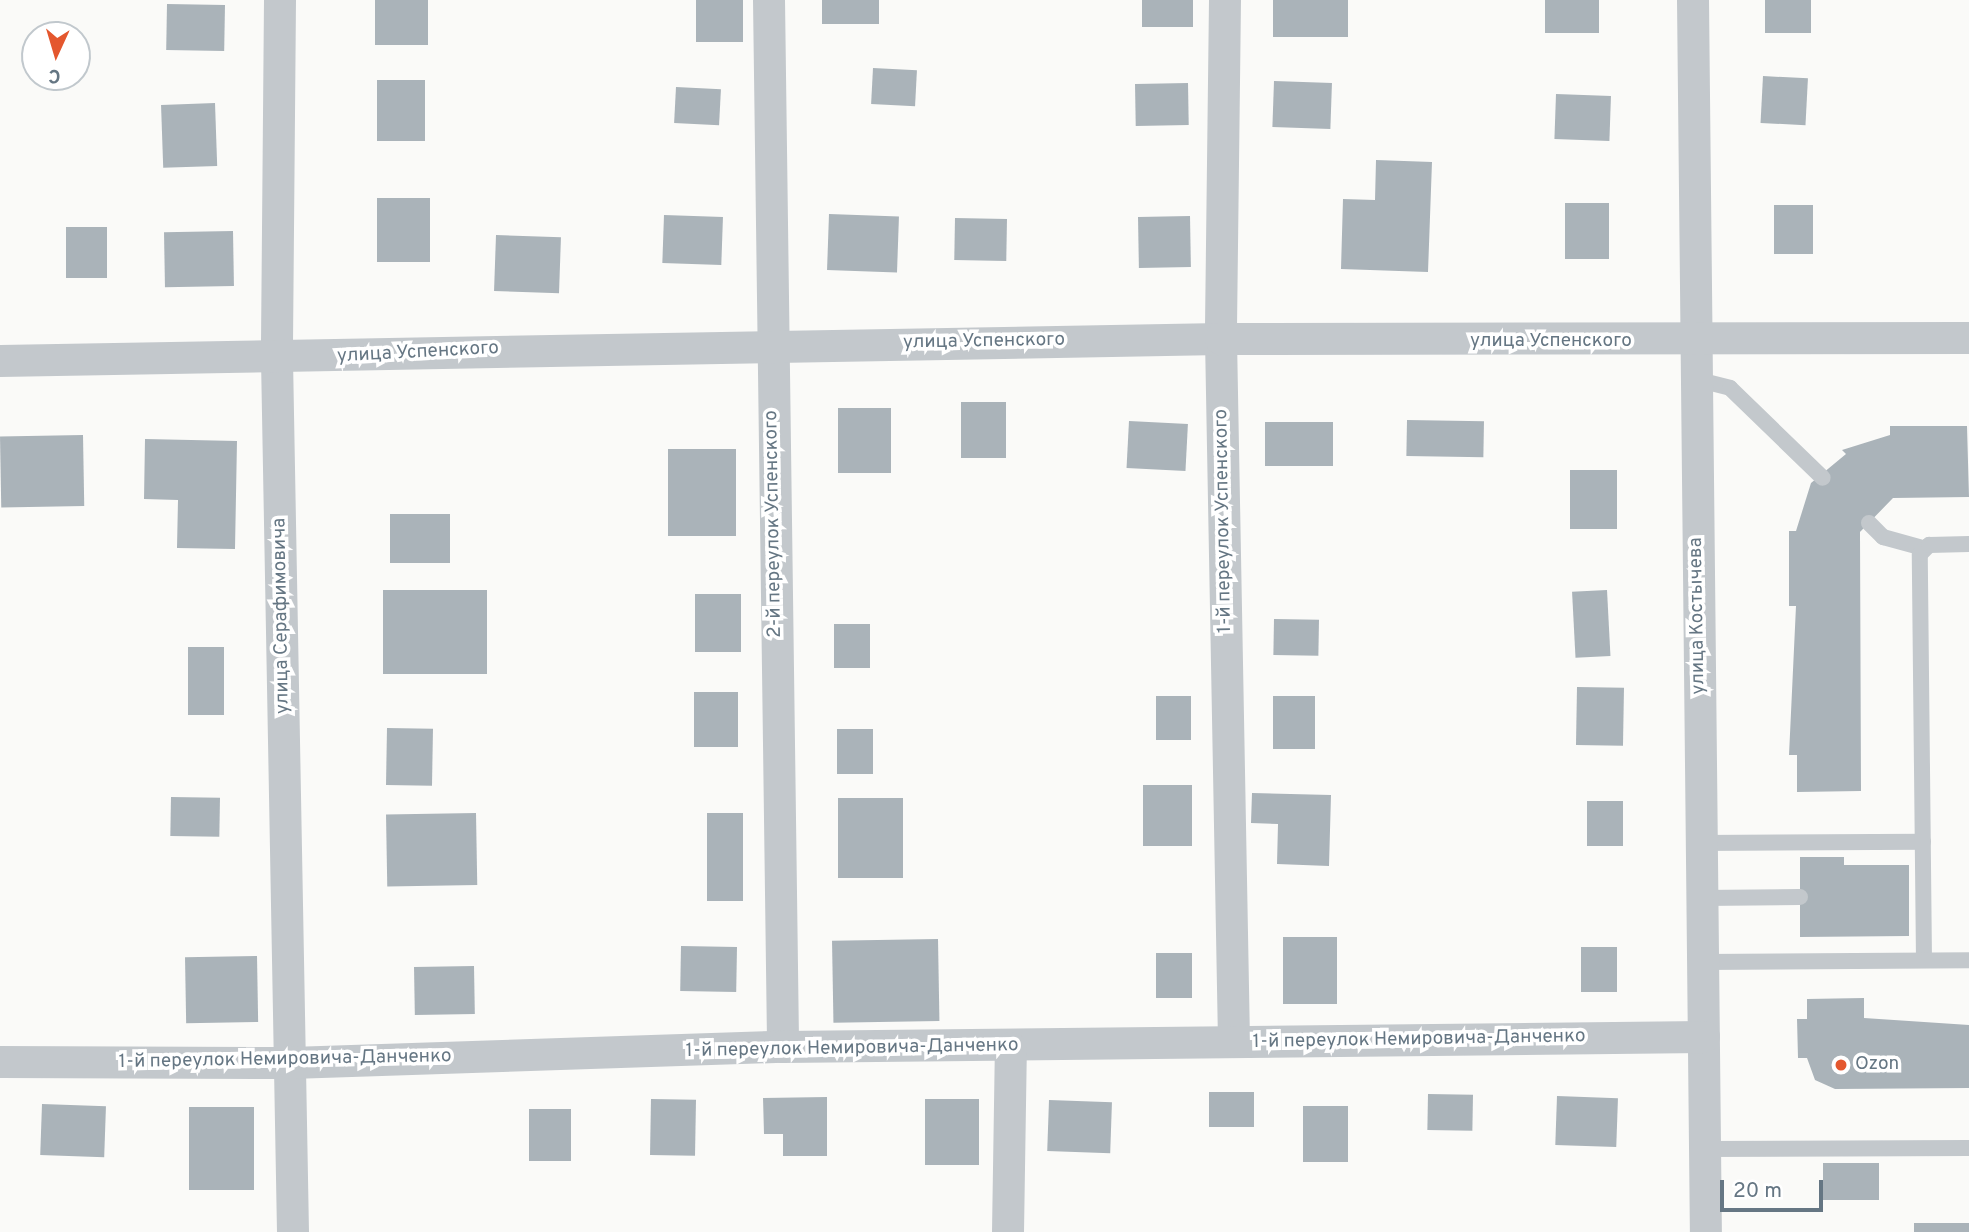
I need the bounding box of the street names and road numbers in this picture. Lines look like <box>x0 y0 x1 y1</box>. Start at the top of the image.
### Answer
street label: улица Успенского <box>903 329 1065 355</box>
street label: улица Успенского <box>1470 331 1632 353</box>
street label: улица Успенского <box>337 337 499 369</box>
street label: 1-й переулок Успенского <box>1211 409 1237 633</box>
street label: 2-й переулок Успенского <box>761 410 787 638</box>
street label: улица Серафимовича <box>269 518 295 714</box>
street label: улица Костычева <box>1685 537 1711 695</box>
street label: 1-й переулок Немировича-Данченко <box>1252 1026 1586 1054</box>
street label: 1-й переулок Немировича-Данченко <box>685 1035 1019 1063</box>
street label: 1-й переулок Немировича-Данченко <box>118 1046 452 1074</box>

